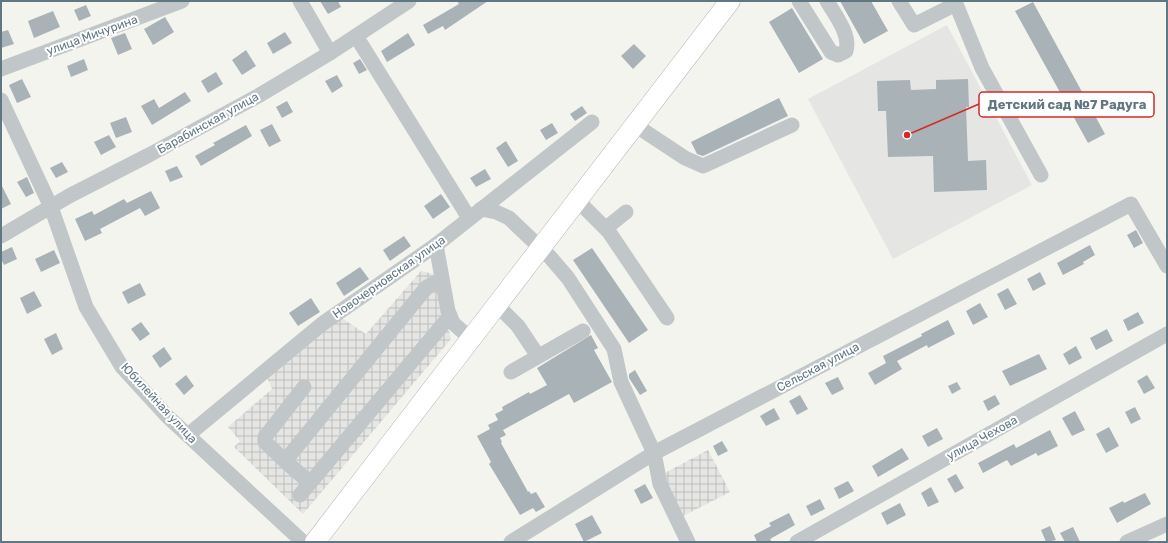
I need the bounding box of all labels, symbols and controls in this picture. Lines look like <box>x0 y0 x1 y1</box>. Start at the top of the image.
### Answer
street label: улица Мичурина <box>45 12 139 58</box>
street label: Барабинская улица <box>155 89 261 157</box>
callout: Детский сад №7 Радуга <box>979 92 1154 117</box>
text: Детский сад №7 Радуга <box>988 97 1146 112</box>
street label: Новочерновская улица <box>330 233 448 321</box>
street label: Сельская улица <box>774 339 862 395</box>
street label: Юбилейная улица <box>118 360 200 446</box>
street label: улица Чехова <box>944 413 1020 463</box>

